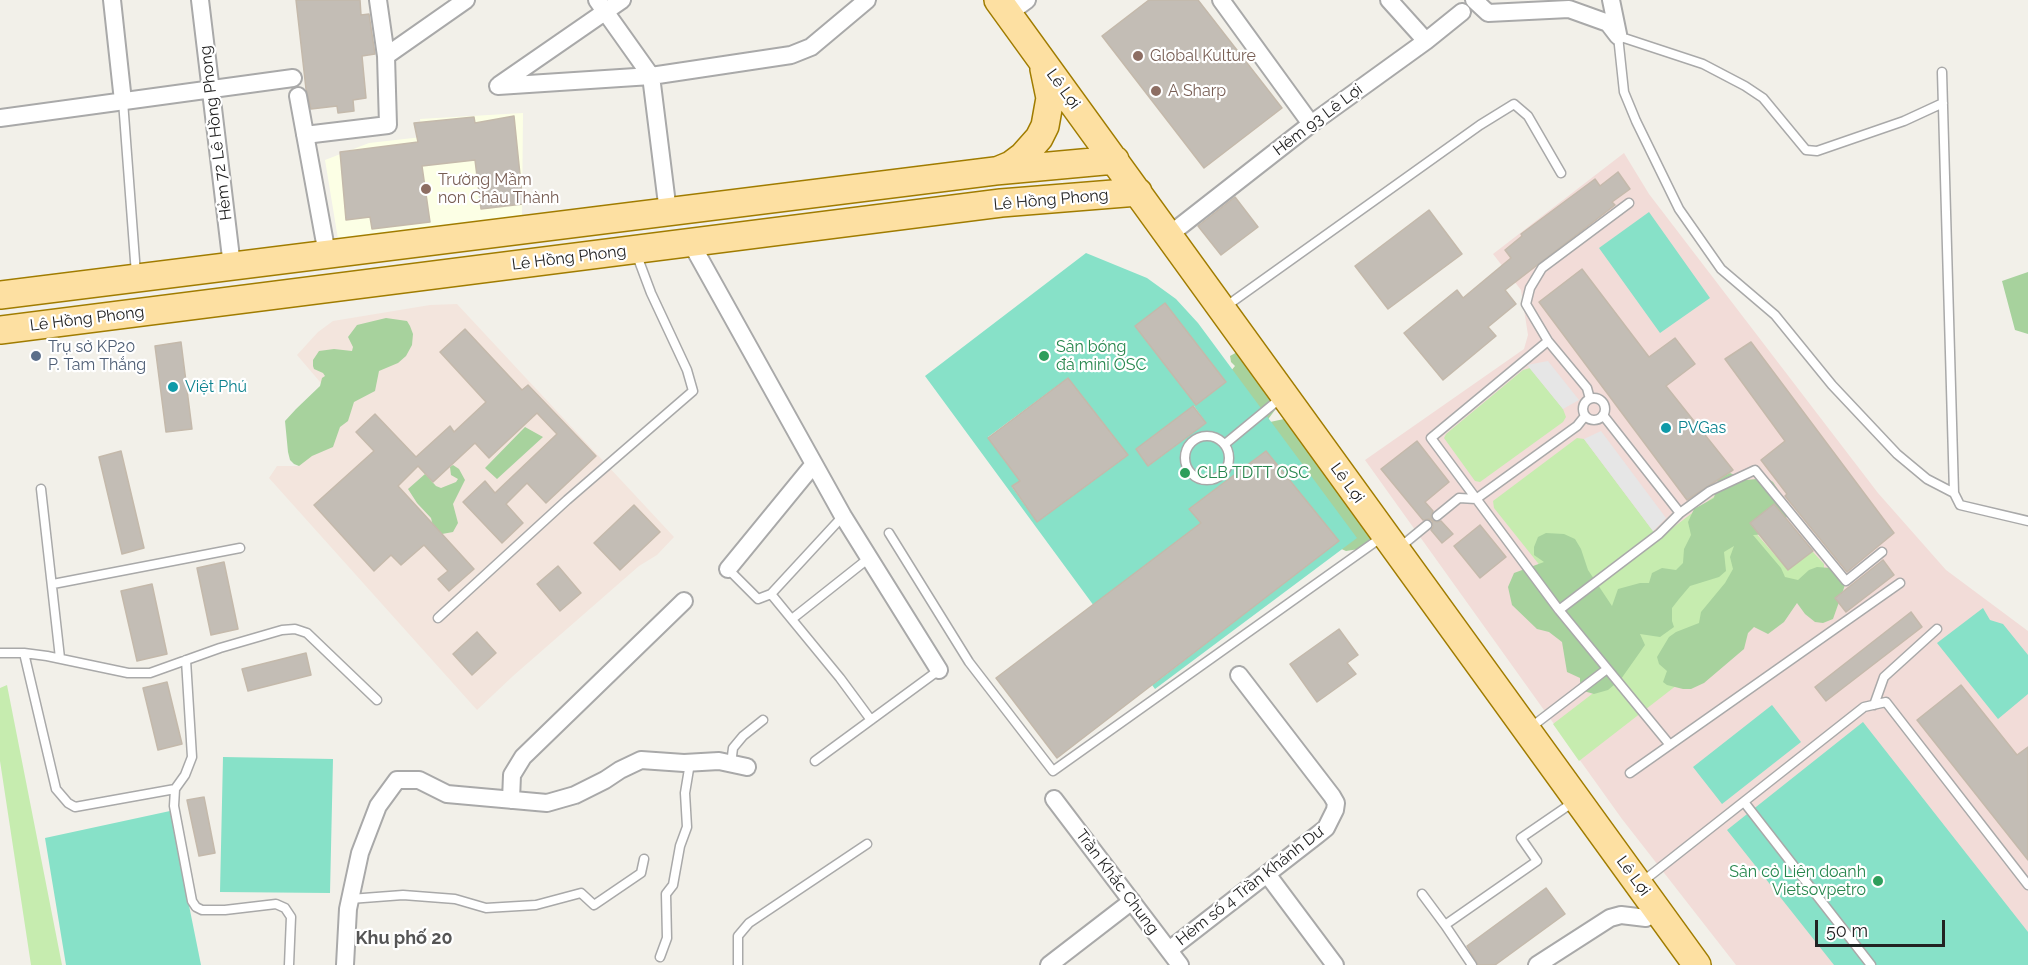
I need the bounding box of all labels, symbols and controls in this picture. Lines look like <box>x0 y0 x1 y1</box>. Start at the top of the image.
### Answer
street label: Hẻm 72 Lê Hồng Phong <box>196 44 236 222</box>
place label: Global Kulture <box>1150 46 1256 66</box>
marker: Global Kulture <box>1131 49 1145 63</box>
street label: Lê Lợi <box>1042 65 1084 113</box>
street label: Hẻm 93 Lê Lợi <box>1270 80 1366 160</box>
place label: A Sharp <box>1168 81 1226 101</box>
marker: A Sharp <box>1149 84 1163 98</box>
place label: Trường Mầm non Châu Thành <box>438 170 559 208</box>
marker: Trường Mầm non Châu Thành <box>419 182 433 196</box>
street label: Lê Hồng Phong <box>993 185 1109 215</box>
street label: Lê Hồng Phong <box>511 241 627 275</box>
street label: Lê Hồng Phong <box>29 302 145 336</box>
place label: Trụ sở KP20 P. Tam Thắng <box>48 337 146 375</box>
place label: Sân bóng đá mini OSC <box>1056 337 1147 375</box>
marker: Trụ sở KP20 P. Tam Thắng <box>29 349 43 363</box>
marker: Sân bóng đá mini OSC <box>1037 349 1051 363</box>
place label: Việt Phú <box>185 377 247 397</box>
marker: Việt Phú <box>166 380 180 394</box>
place label: PVGas <box>1678 418 1726 438</box>
marker: PVGas <box>1659 421 1673 435</box>
street label: Lê Lợi <box>1326 459 1368 507</box>
place label: CLB TDTT OSC <box>1197 463 1309 483</box>
marker: CLB TDTT OSC <box>1178 466 1192 480</box>
street label: Hẻm số 4 Trần Khánh Dư <box>1172 822 1328 950</box>
street label: Trần Khắc Chung <box>1071 826 1163 938</box>
street label: Lê Lợi <box>1612 852 1654 900</box>
place label: Sân cỏ Liên doanh Vietsovpetro <box>1729 862 1866 900</box>
marker: Sân cỏ Liên doanh Vietsovpetro <box>1871 874 1885 888</box>
scale bar <box>1818 908 1948 946</box>
text: 50 m <box>1826 920 1868 941</box>
district label: Khu phố 20 <box>355 928 453 950</box>

